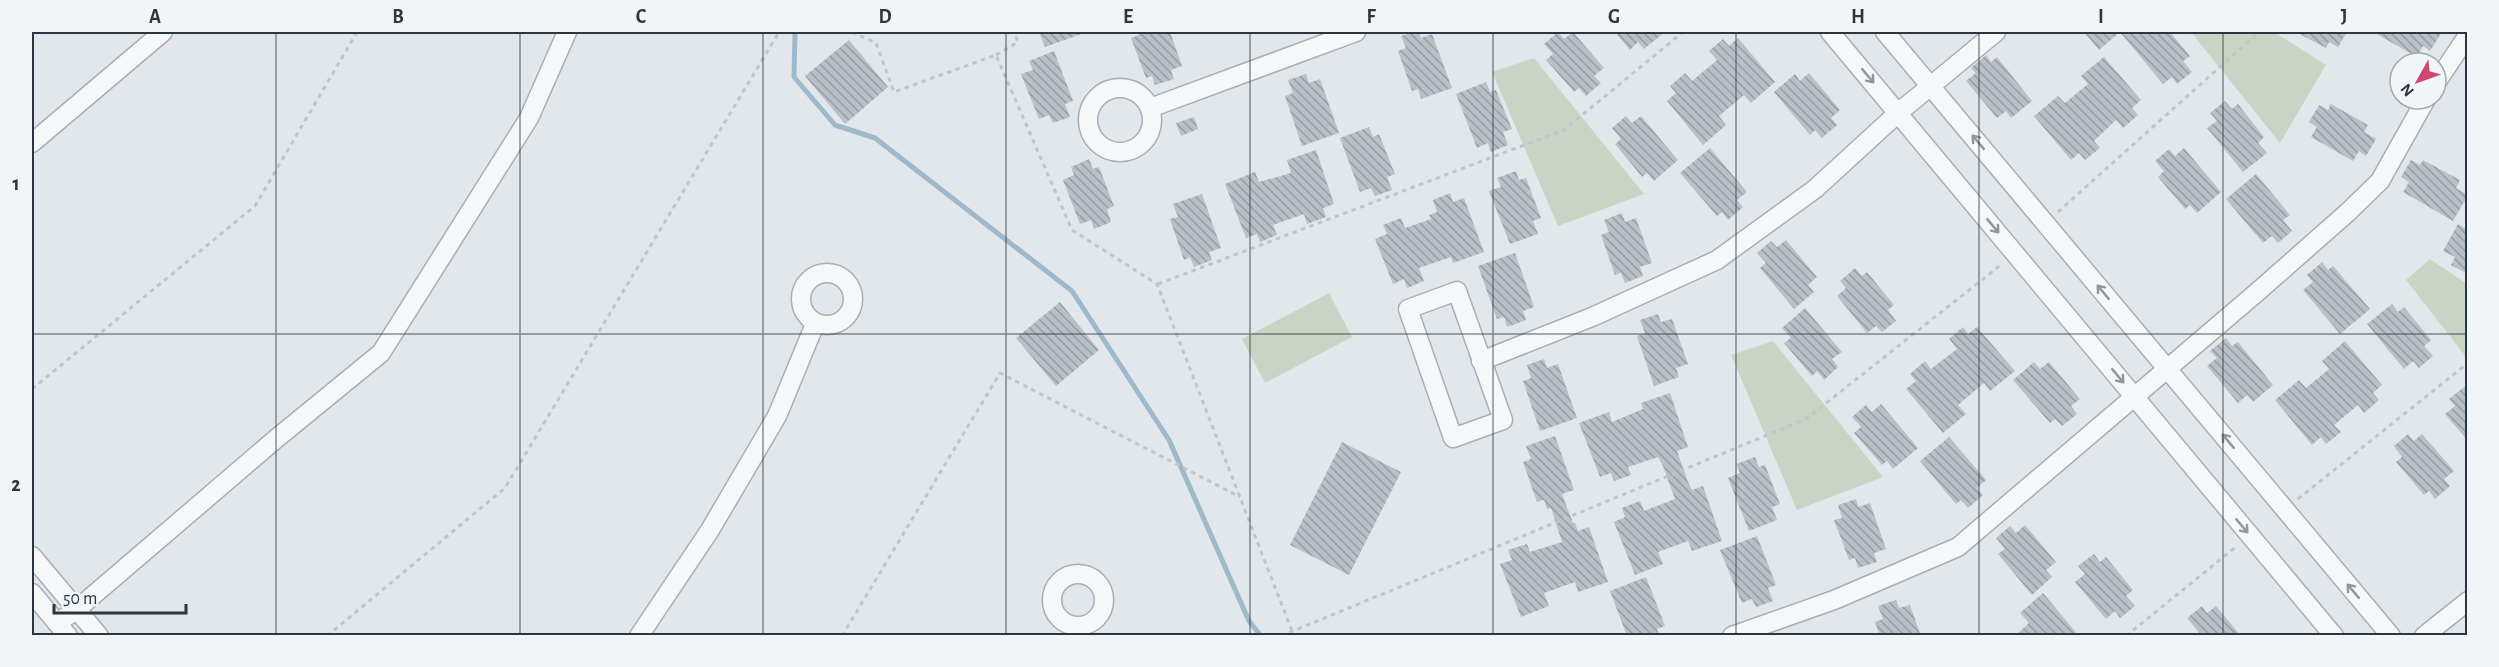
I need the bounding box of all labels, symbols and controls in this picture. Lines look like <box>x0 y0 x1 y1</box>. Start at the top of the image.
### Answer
text: A <box>149 7 161 27</box>
text: B <box>392 7 404 27</box>
text: C <box>636 7 647 27</box>
text: D <box>878 7 892 27</box>
text: E <box>1123 7 1133 27</box>
text: F <box>1366 7 1376 27</box>
text: G <box>1608 7 1620 27</box>
text: H <box>1851 7 1865 27</box>
text: I <box>2098 7 2104 27</box>
text: J <box>2341 7 2347 27</box>
north arrow <box>2388 51 2448 111</box>
one-way arrow <box>1861 68 1875 83</box>
text: N <box>2398 81 2417 99</box>
one-way arrow <box>1971 134 1984 150</box>
text: 1 <box>12 174 20 194</box>
one-way arrow <box>1986 218 1999 234</box>
one-way arrow <box>2096 285 2110 300</box>
one-way arrow <box>2111 368 2124 384</box>
one-way arrow <box>2221 434 2235 449</box>
text: 2 <box>11 475 21 495</box>
one-way arrow <box>2236 518 2249 534</box>
scale bar <box>54 577 186 615</box>
one-way arrow <box>2346 584 2360 599</box>
text: 50 m <box>63 590 97 608</box>

